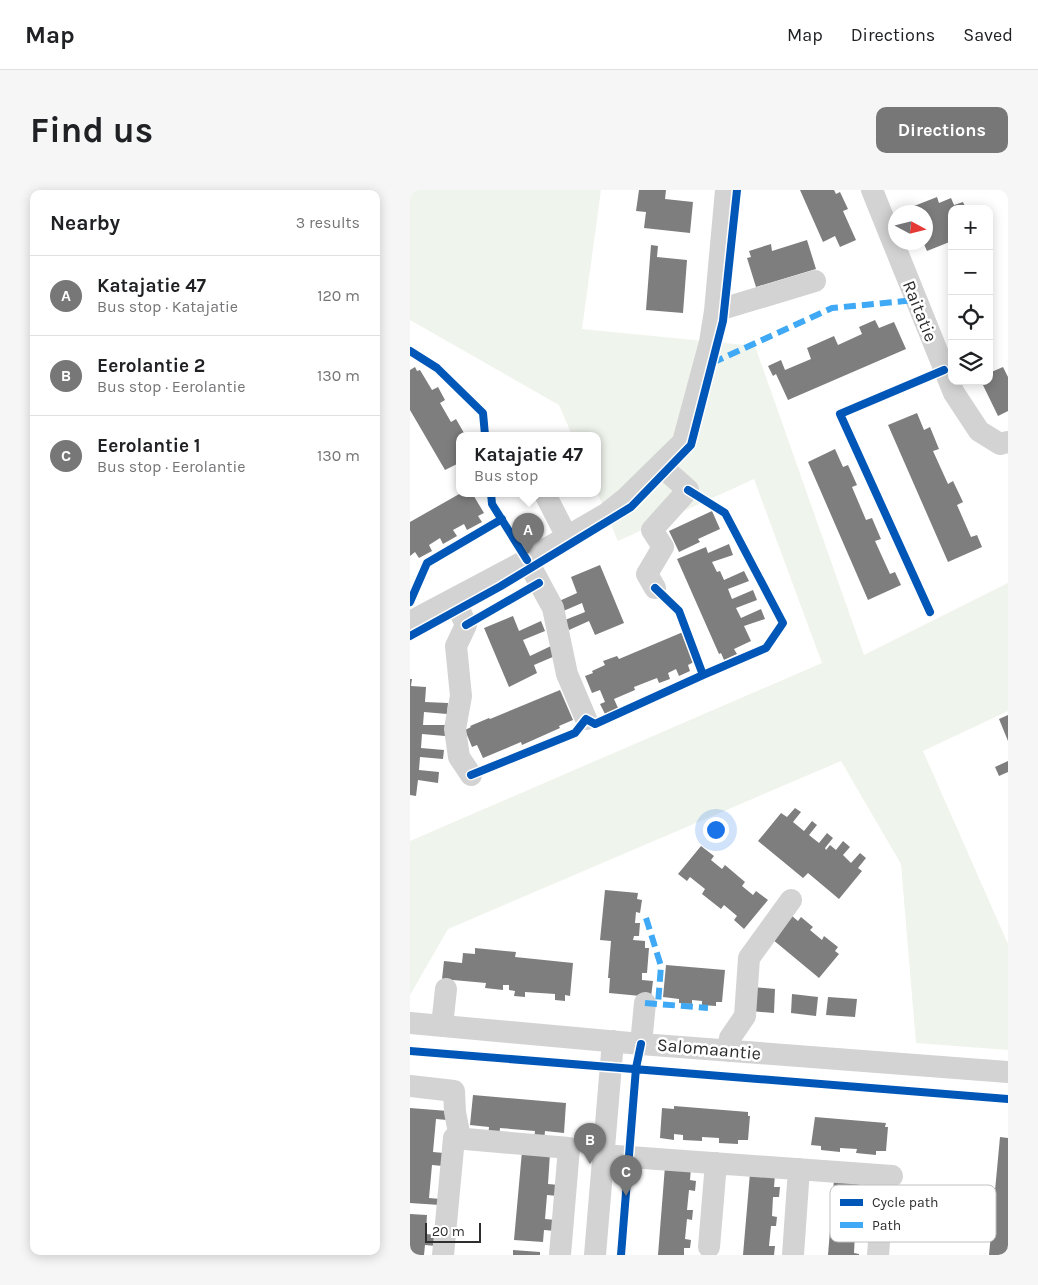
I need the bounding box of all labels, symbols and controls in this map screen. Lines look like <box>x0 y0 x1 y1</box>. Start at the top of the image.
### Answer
text: Map <box>25 21 75 49</box>
text: Map <box>787 24 823 46</box>
text: Directions <box>851 24 935 46</box>
text: Saved <box>963 24 1013 46</box>
button: Directions <box>876 107 1008 153</box>
text: Find us <box>30 110 153 151</box>
north arrow <box>888 205 933 250</box>
map controls <box>948 205 993 385</box>
button: + <box>948 205 993 250</box>
text: Nearby <box>50 211 120 235</box>
text: 3 results <box>296 213 360 232</box>
button: − <box>948 250 993 295</box>
text: Katajatie 47 <box>97 275 206 297</box>
street label: Raitatie <box>898 277 942 345</box>
text: A <box>61 286 71 305</box>
text: 120 m <box>317 286 360 305</box>
button: locate <box>948 295 993 340</box>
text: Bus stop · Katajatie <box>97 297 238 316</box>
button: layers <box>948 340 993 385</box>
text: Eerolantie 2 <box>97 355 205 377</box>
text: B <box>61 366 71 385</box>
text: 130 m <box>317 366 360 385</box>
text: Bus stop · Eerolantie <box>97 377 246 396</box>
popup <box>456 432 601 497</box>
text: Eerolantie 1 <box>97 435 201 457</box>
text: Katajatie 47 <box>474 444 583 466</box>
text: C <box>61 446 71 465</box>
text: 130 m <box>317 446 360 465</box>
text: Bus stop · Eerolantie <box>97 457 246 476</box>
text: Bus stop <box>474 466 538 485</box>
pin: A <box>512 513 544 554</box>
your location <box>703 817 729 843</box>
street label: Salomaantie <box>656 1033 762 1065</box>
pin: B <box>574 1123 606 1164</box>
pin: C <box>610 1155 642 1196</box>
legend <box>830 1185 996 1242</box>
text: Cycle path <box>872 1194 938 1211</box>
text: Path <box>872 1217 901 1234</box>
scale bar <box>425 1220 481 1243</box>
text: 20 m <box>432 1223 465 1240</box>

